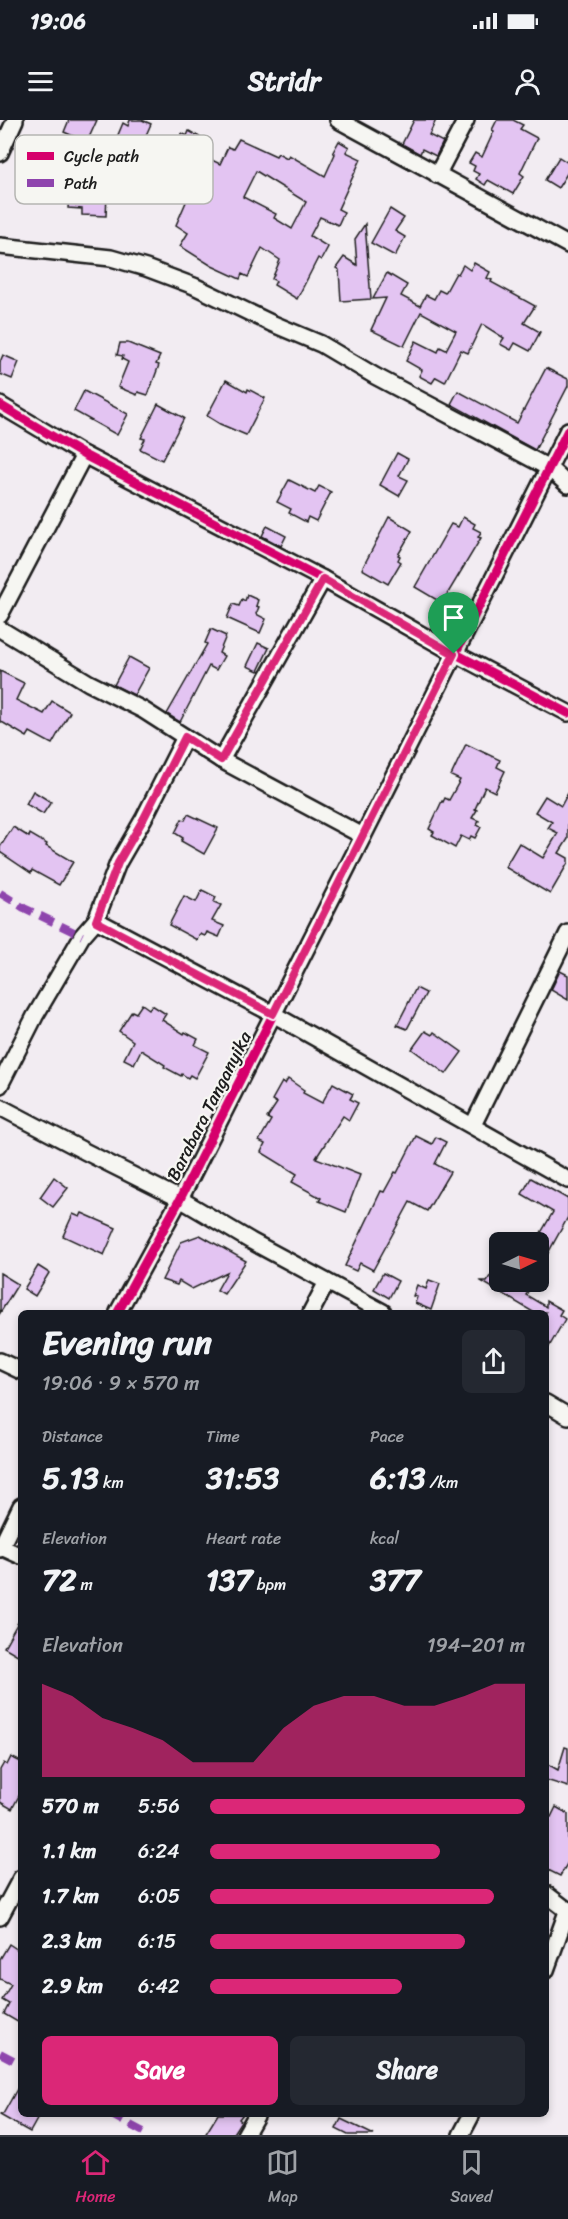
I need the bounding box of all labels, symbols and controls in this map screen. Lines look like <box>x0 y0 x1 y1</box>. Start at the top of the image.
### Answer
text: 19:06 <box>30 2 86 41</box>
text: Stridr <box>248 57 320 105</box>
icon: menu <box>24 65 57 98</box>
icon: person <box>511 65 544 98</box>
legend <box>15 135 213 204</box>
text: Cycle path <box>64 142 139 171</box>
text: Path <box>64 169 97 198</box>
pin <box>428 592 479 654</box>
icon: arrive <box>437 601 470 634</box>
street label: Barabara Tanganyika <box>157 1025 261 1187</box>
north arrow <box>489 1232 549 1292</box>
map controls <box>489 1232 549 1292</box>
text: Evening run <box>42 1314 212 1372</box>
button: share <box>462 1330 525 1393</box>
text: 19:06 · 9 × 570 m <box>42 1366 199 1401</box>
text: Distance <box>42 1422 103 1451</box>
text: Time <box>206 1422 240 1451</box>
text: Pace <box>370 1422 404 1451</box>
text: 5.13 <box>42 1451 99 1505</box>
text: 31:53 <box>206 1451 279 1505</box>
text: 6:13 <box>370 1451 425 1505</box>
text: km <box>99 1468 124 1497</box>
text: /km <box>425 1468 458 1497</box>
text: Elevation <box>42 1524 107 1553</box>
text: Heart rate <box>206 1524 281 1553</box>
text: kcal <box>370 1524 399 1553</box>
text: 72 <box>42 1553 76 1607</box>
text: 137 <box>206 1553 252 1607</box>
text: 377 <box>370 1553 421 1607</box>
text: m <box>76 1570 93 1599</box>
text: bpm <box>252 1570 286 1599</box>
text: Elevation <box>42 1628 123 1663</box>
text: 194–201 m <box>427 1628 525 1663</box>
text: 570 m <box>42 1789 99 1824</box>
text: 5:56 <box>138 1789 180 1824</box>
text: 1.1 km <box>42 1834 96 1869</box>
text: 6:24 <box>138 1834 179 1869</box>
text: 1.7 km <box>42 1879 99 1914</box>
text: 6:05 <box>138 1879 180 1914</box>
text: 2.3 km <box>42 1924 102 1959</box>
text: 6:15 <box>138 1924 176 1959</box>
text: 2.9 km <box>42 1969 103 2004</box>
text: 6:42 <box>138 1969 179 2004</box>
button: Save <box>42 2036 278 2105</box>
button: Share <box>290 2036 525 2105</box>
tab: Home <box>75 2146 115 2211</box>
tab: Map <box>266 2146 299 2211</box>
tab: Saved <box>450 2146 493 2211</box>

